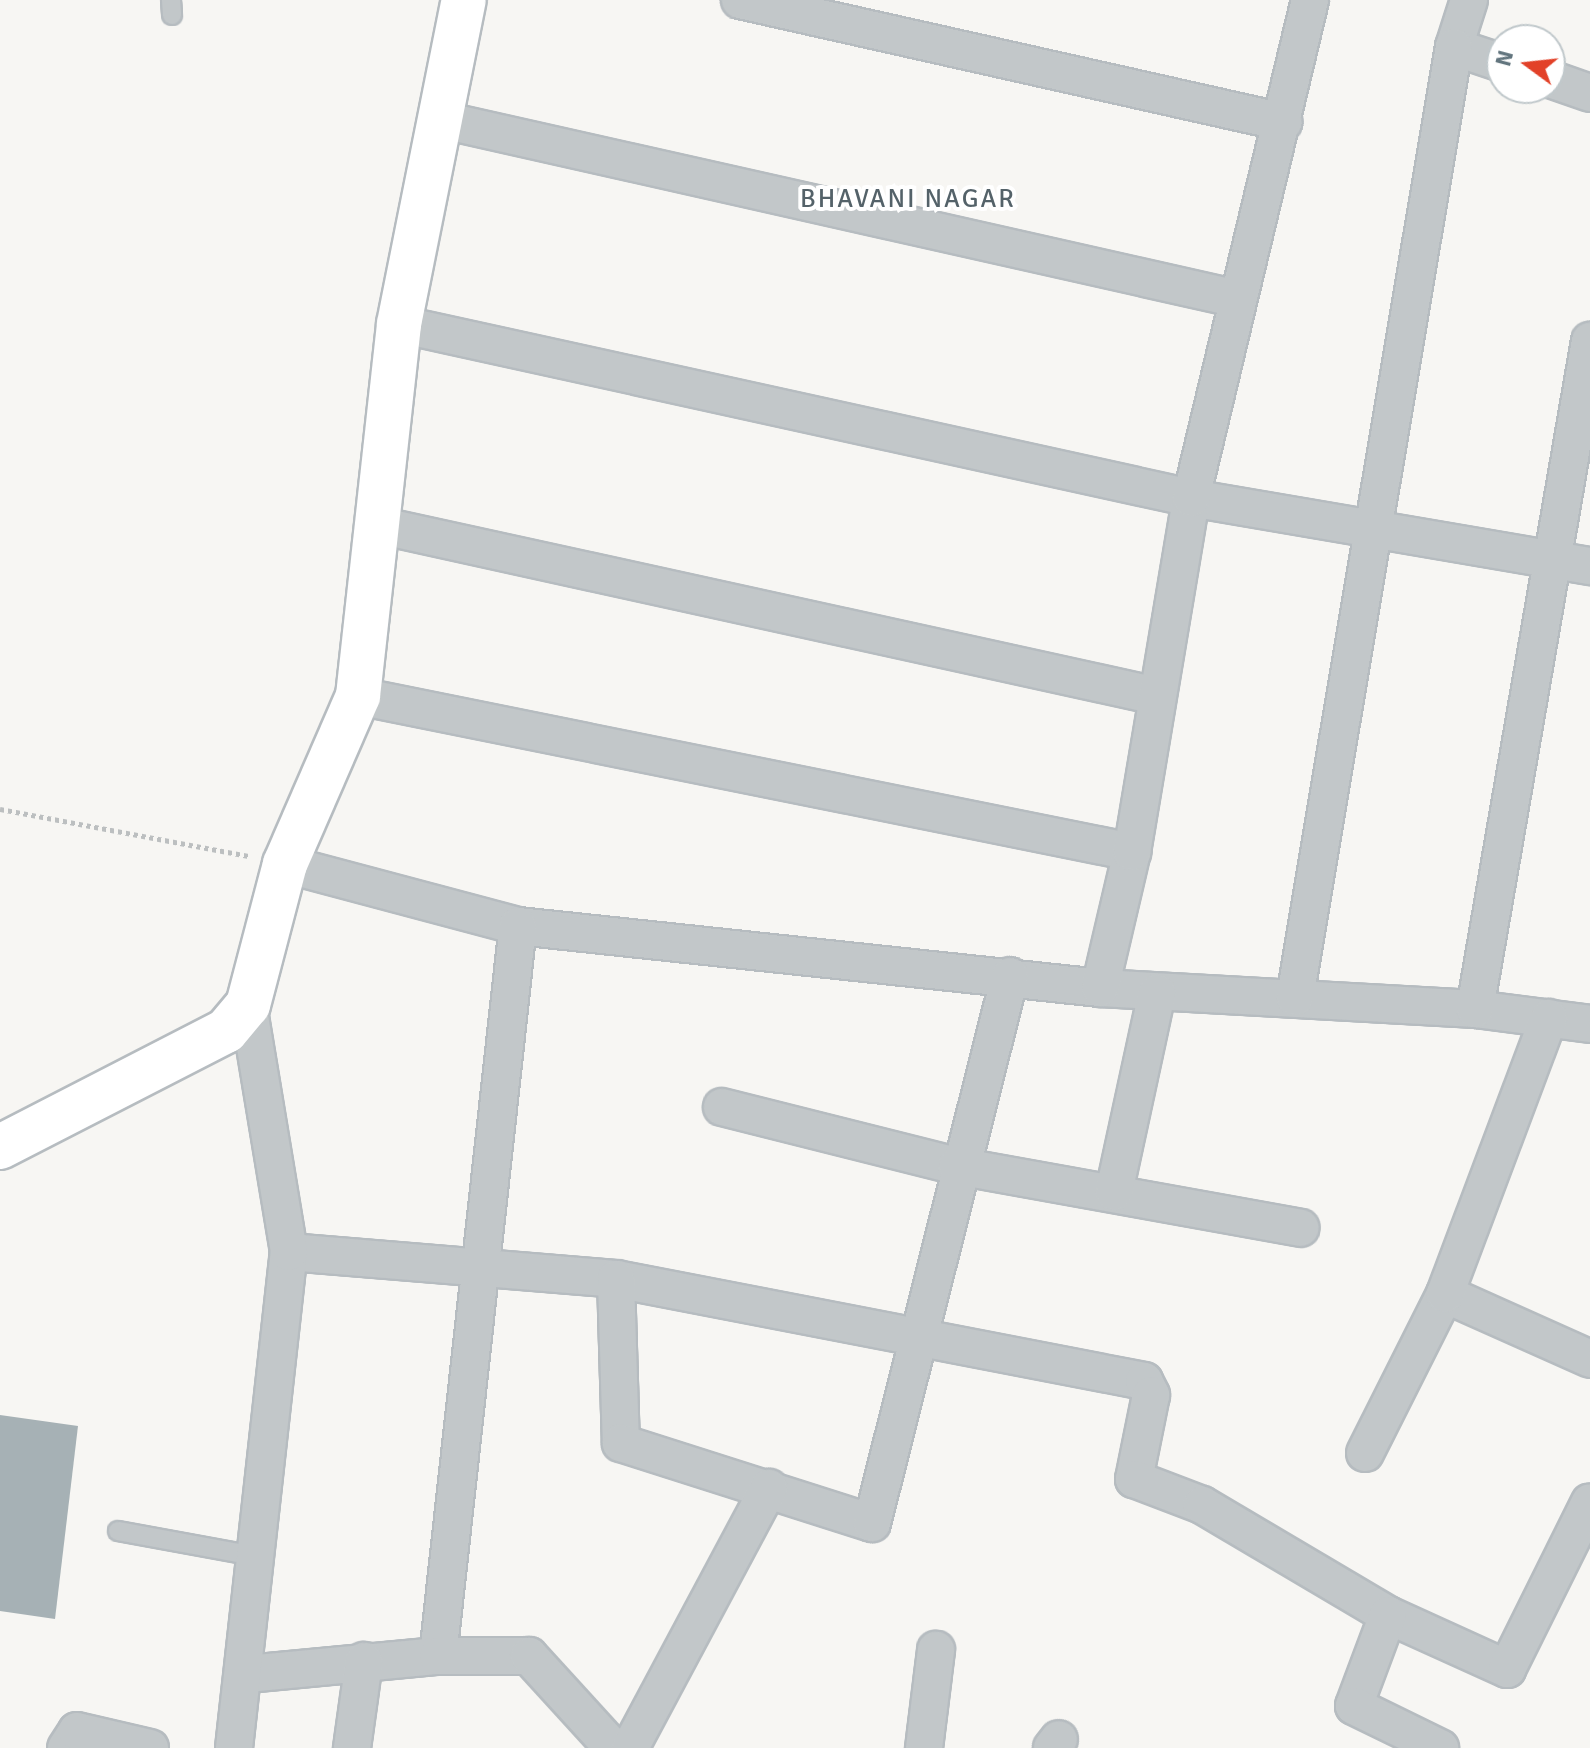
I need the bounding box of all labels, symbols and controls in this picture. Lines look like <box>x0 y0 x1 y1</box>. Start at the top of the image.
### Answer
north arrow <box>1486 24 1566 104</box>
text: N <box>1489 47 1519 69</box>
district label: BHAVANI NAGAR <box>800 184 1016 216</box>

